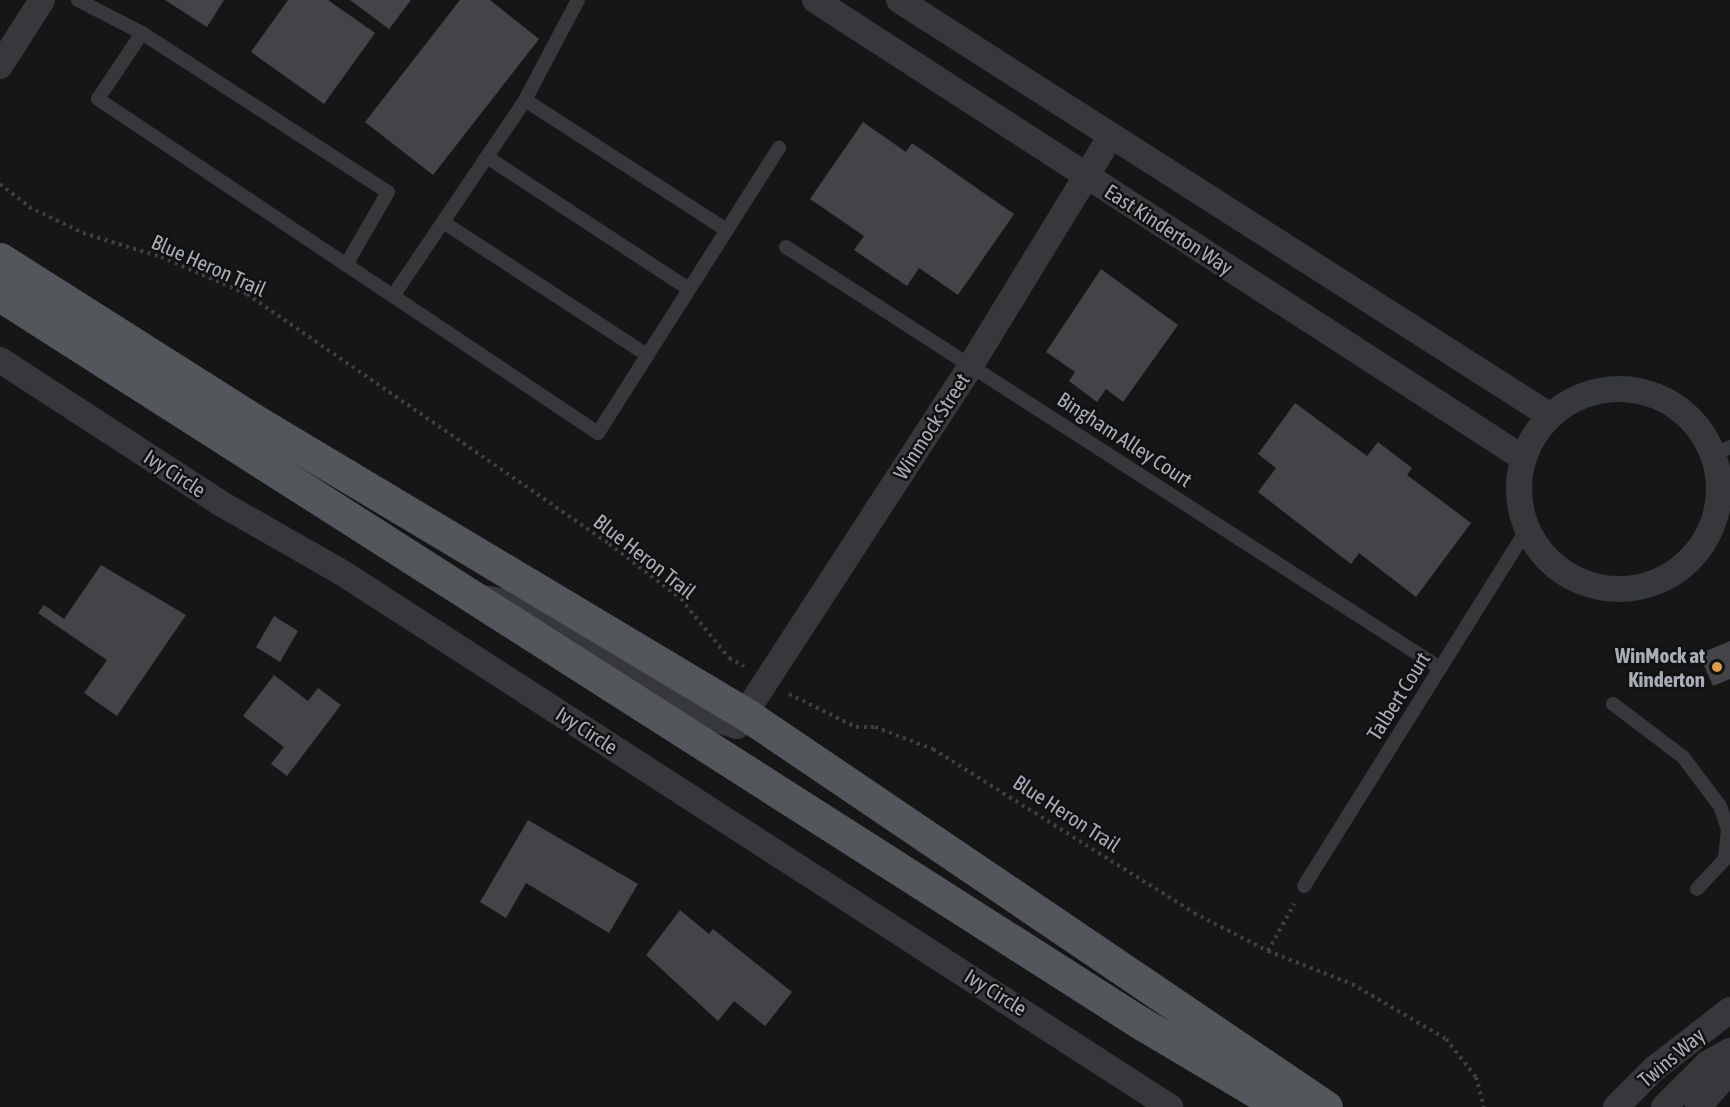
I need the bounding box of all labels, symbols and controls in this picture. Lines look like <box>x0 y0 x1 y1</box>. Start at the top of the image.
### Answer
street label: East Kinderton Way <box>1100 178 1238 280</box>
street label: Blue Heron Trail <box>148 229 270 301</box>
street label: Winmock Street <box>887 368 975 484</box>
street label: Bingham Alley Court <box>1053 386 1197 492</box>
street label: Ivy Circle <box>139 444 211 502</box>
street label: Blue Heron Trail <box>589 508 701 604</box>
place label: WinMock at Kinderton <box>1615 642 1705 692</box>
street label: Talbert Court <box>1361 647 1435 745</box>
marker: WinMock at Kinderton <box>1710 660 1724 674</box>
street label: Ivy Circle <box>551 701 623 759</box>
street label: Blue Heron Trail <box>1009 769 1125 857</box>
street label: Ivy Circle <box>960 963 1032 1021</box>
street label: Twins Way <box>1633 1022 1709 1092</box>

